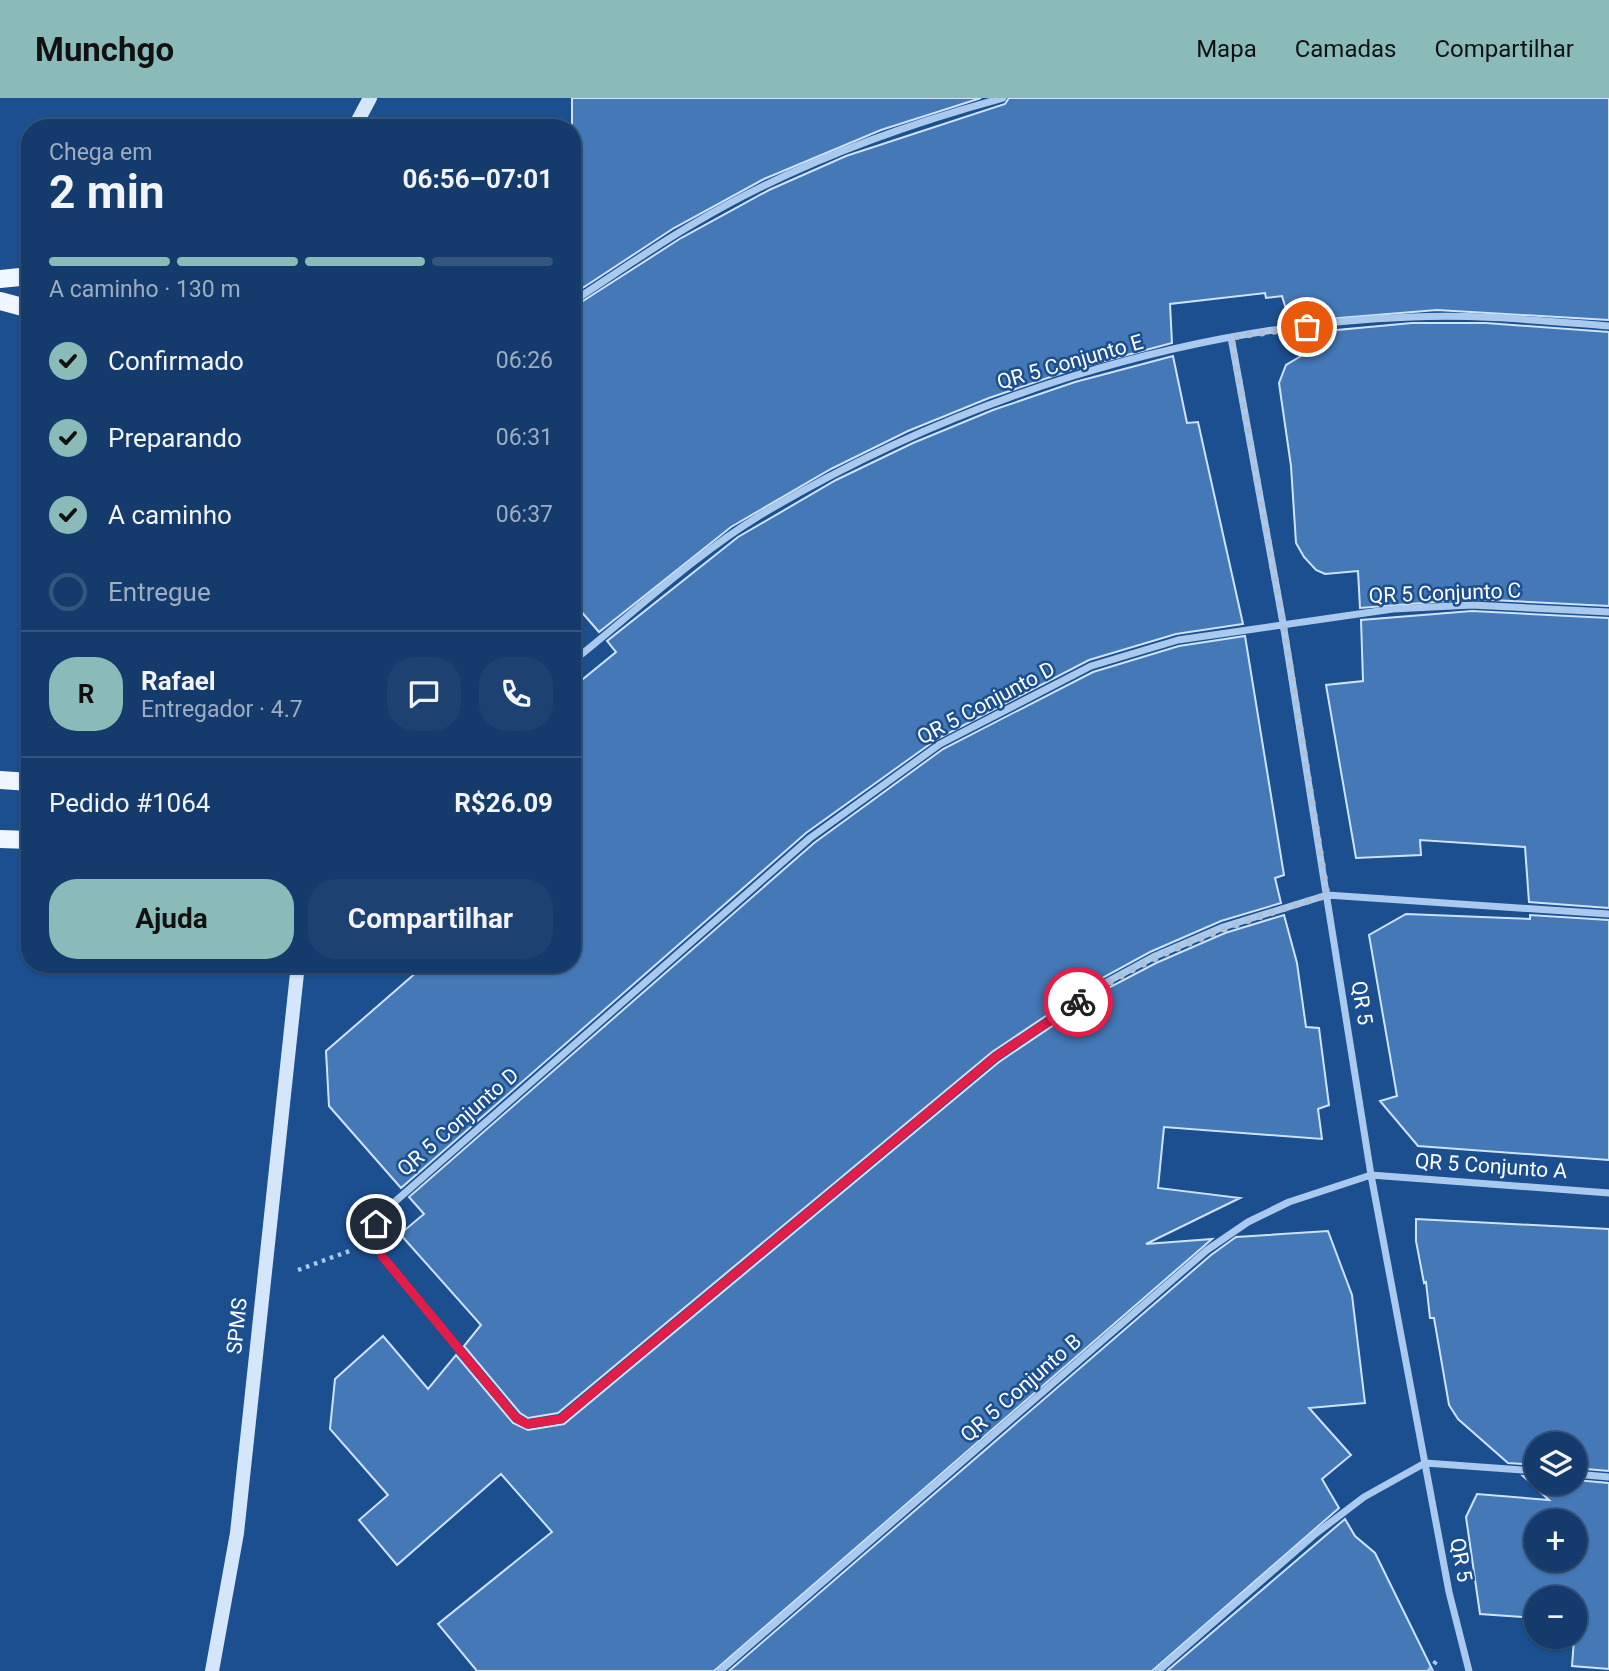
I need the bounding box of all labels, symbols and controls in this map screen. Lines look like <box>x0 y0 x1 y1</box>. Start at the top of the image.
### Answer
text: Munchgo <box>35 30 174 69</box>
text: Mapa <box>1196 35 1257 63</box>
text: Camadas <box>1295 35 1396 63</box>
text: Compartilhar <box>1434 35 1574 63</box>
text: Chega em <box>49 139 152 166</box>
text: 06:56–07:01 <box>403 164 553 194</box>
text: 2 min <box>49 165 165 219</box>
text: A caminho · 130 m <box>49 276 241 303</box>
pin <box>1277 297 1337 357</box>
icon: bag <box>1288 308 1326 346</box>
street label: QR 5 Conjunto E <box>994 330 1146 394</box>
icon: check <box>49 342 87 380</box>
text: Confirmado <box>108 346 244 376</box>
text: 06:26 <box>496 347 553 374</box>
icon: check <box>49 419 87 457</box>
text: Preparando <box>108 423 242 453</box>
text: 06:31 <box>496 424 553 451</box>
icon: check <box>49 496 87 534</box>
text: A caminho <box>108 500 232 530</box>
text: 06:37 <box>496 501 553 528</box>
text: Entregue <box>108 577 211 607</box>
street label: QR 5 Conjunto C <box>1368 578 1522 608</box>
button: chat <box>387 657 461 731</box>
button: phone <box>479 657 553 731</box>
street label: QR 5 Conjunto D <box>913 657 1059 749</box>
text: Rafael <box>141 666 216 696</box>
text: R <box>78 679 94 709</box>
text: Entregador · 4.7 <box>141 696 303 723</box>
text: Pedido #1064 <box>49 788 210 818</box>
text: R$26.09 <box>454 788 553 818</box>
button: Ajuda <box>49 879 294 959</box>
button: Compartilhar <box>308 879 553 959</box>
courier <box>1043 967 1113 1037</box>
street label: QR 5 <box>1347 979 1377 1027</box>
icon: bike <box>1059 983 1097 1021</box>
street label: QR 5 Conjunto D <box>393 1063 523 1181</box>
street label: QR 5 Conjunto A <box>1414 1149 1568 1183</box>
pin <box>346 1194 406 1254</box>
icon: home <box>357 1205 395 1243</box>
street label: SPMS <box>222 1297 252 1355</box>
street label: QR 5 Conjunto B <box>956 1329 1086 1447</box>
map controls <box>1524 1432 1587 1649</box>
button: layers <box>1524 1432 1587 1495</box>
button: + <box>1524 1509 1587 1572</box>
street label: QR 5 <box>1445 1536 1477 1584</box>
button: − <box>1524 1586 1587 1649</box>

